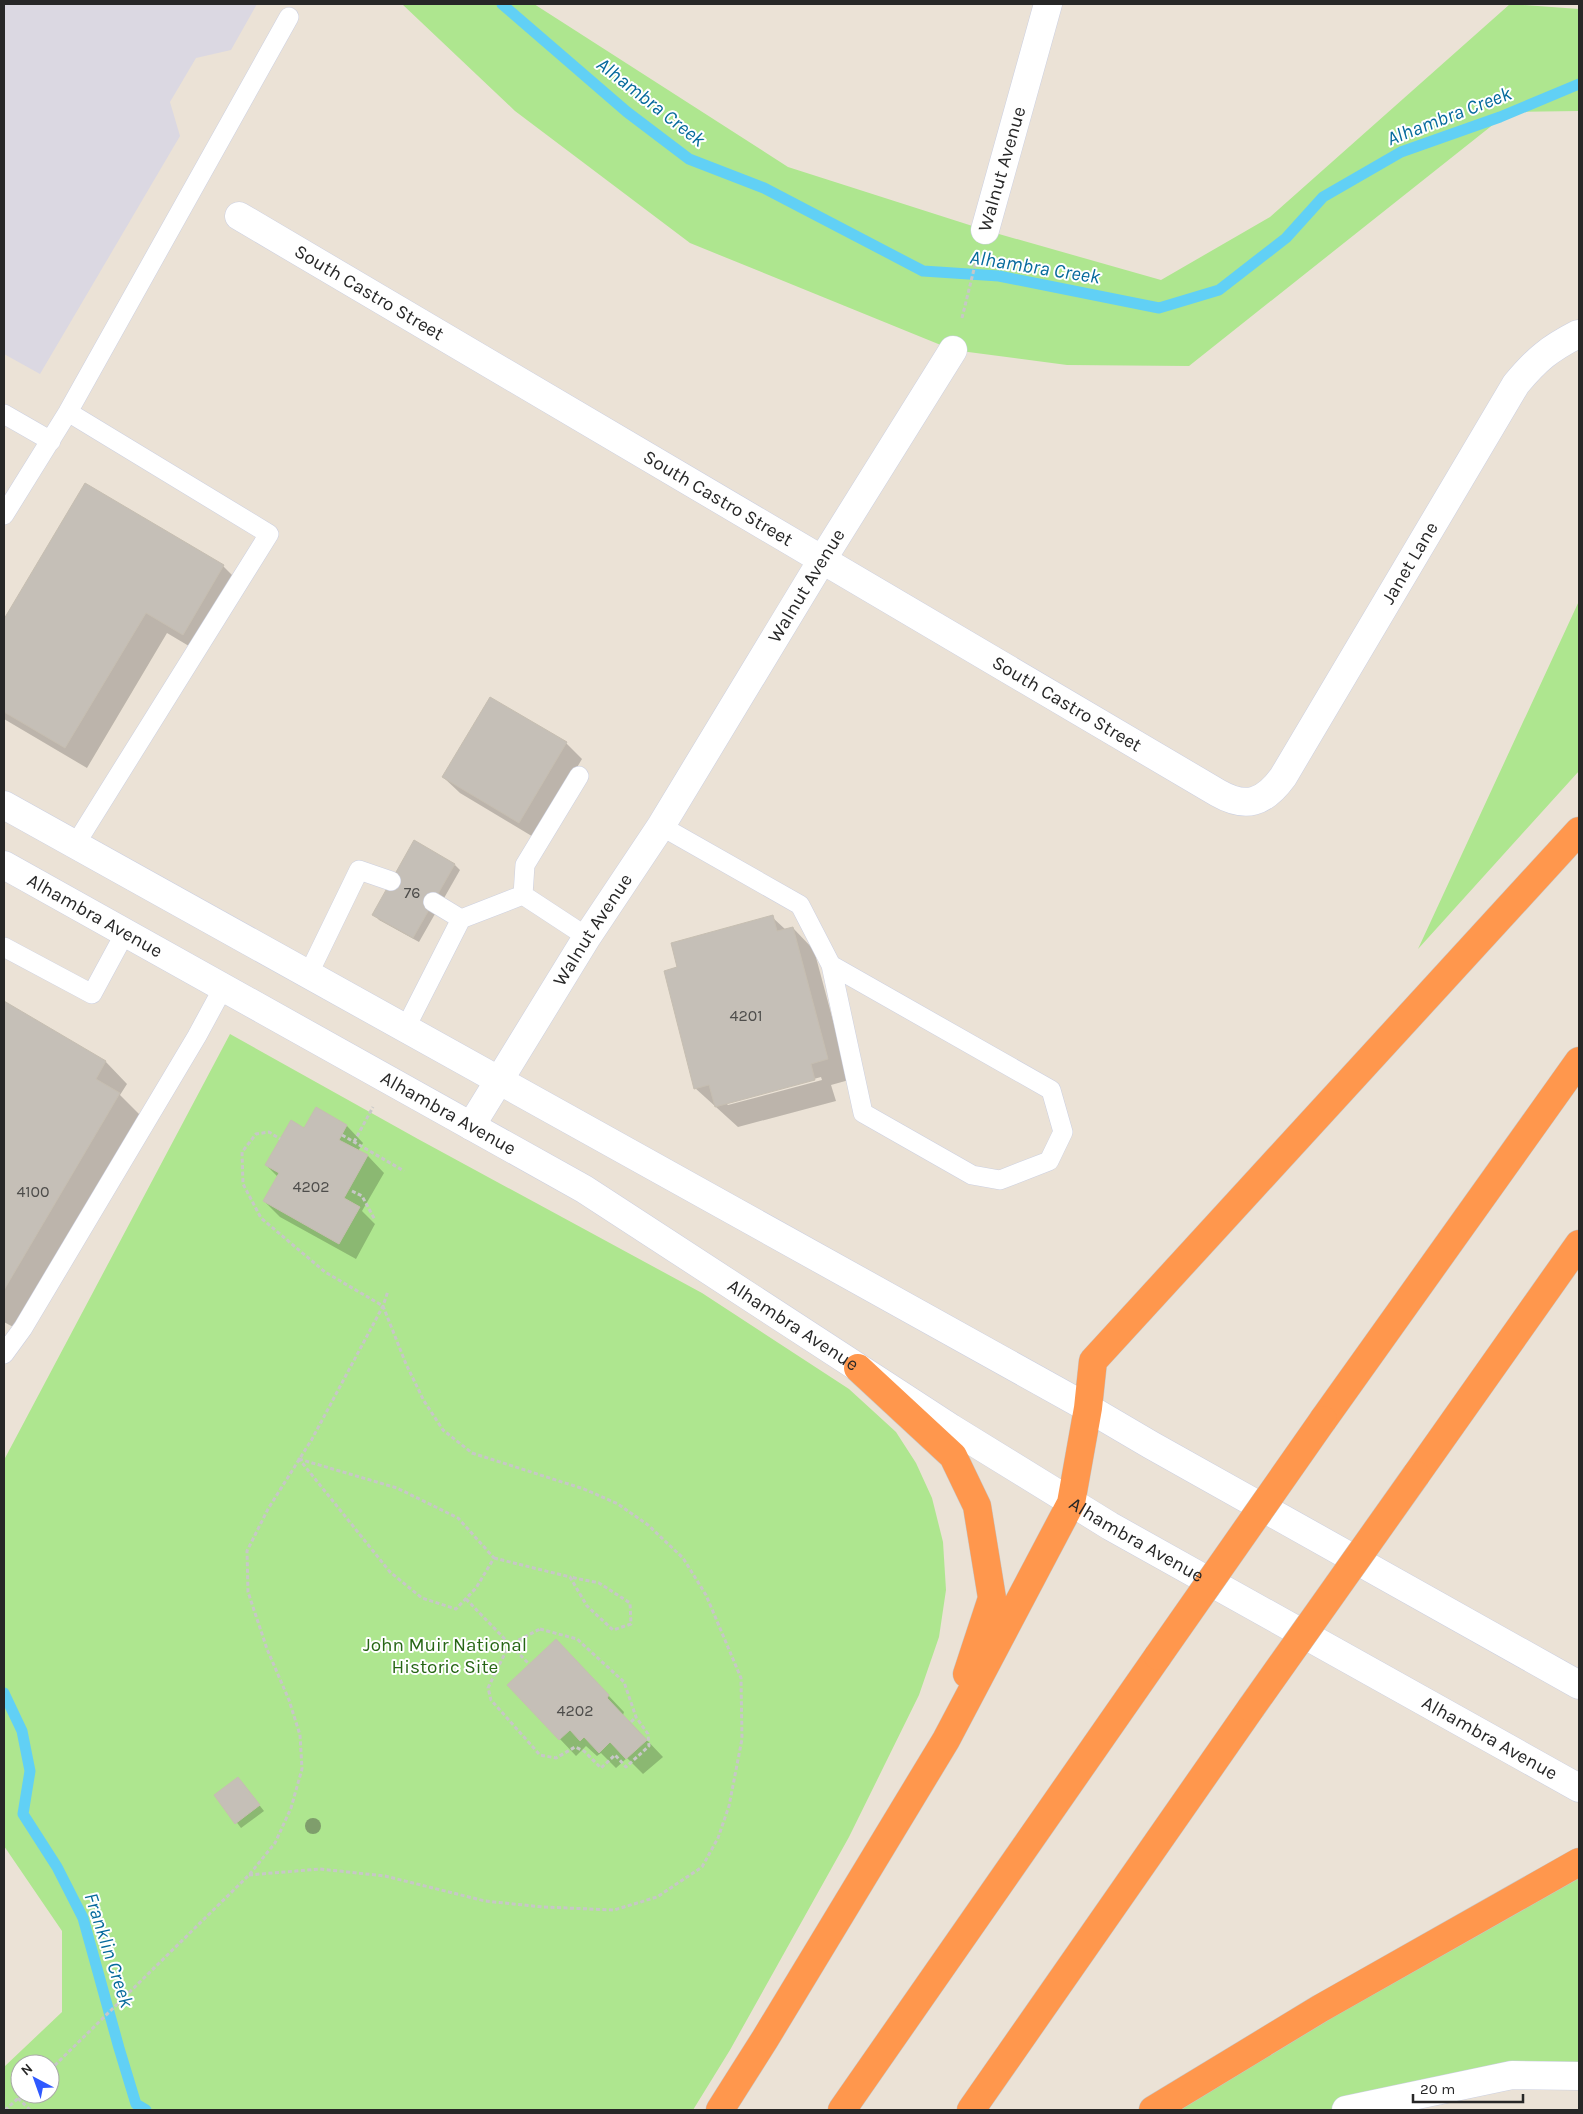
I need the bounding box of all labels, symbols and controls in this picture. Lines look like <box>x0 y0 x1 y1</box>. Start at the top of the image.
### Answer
water label: Alhambra Creek <box>592 52 711 152</box>
water label: Alhambra Creek <box>1384 81 1515 150</box>
street label: Walnut Avenue <box>974 104 1030 234</box>
street label: South Castro Street <box>290 240 448 345</box>
water label: Alhambra Creek <box>968 245 1103 289</box>
street label: South Castro Street <box>639 446 797 551</box>
street label: Janet Lane <box>1377 518 1443 608</box>
street label: Walnut Avenue <box>763 525 850 647</box>
street label: South Castro Street <box>988 651 1146 757</box>
street label: Alhambra Avenue <box>23 869 166 962</box>
street label: Walnut Avenue <box>549 869 637 990</box>
house number: 76 <box>404 883 420 902</box>
house number: 4201 <box>730 1006 763 1025</box>
street label: Alhambra Avenue <box>377 1067 520 1160</box>
house number: 4202 <box>293 1177 329 1196</box>
house number: 4100 <box>16 1182 50 1201</box>
street label: Alhambra Avenue <box>724 1275 863 1376</box>
street label: Alhambra Avenue <box>1065 1493 1208 1587</box>
park label: John Muir National Historic Site <box>363 1634 527 1678</box>
street label: Alhambra Avenue <box>1418 1692 1561 1785</box>
house number: 4202 <box>557 1701 593 1720</box>
water label: Franklin Creek <box>80 1890 139 2011</box>
north arrow <box>10 2054 60 2104</box>
text: N <box>17 2060 36 2079</box>
scale bar <box>1413 2072 1523 2104</box>
text: 20 m <box>1420 2080 1455 2098</box>

